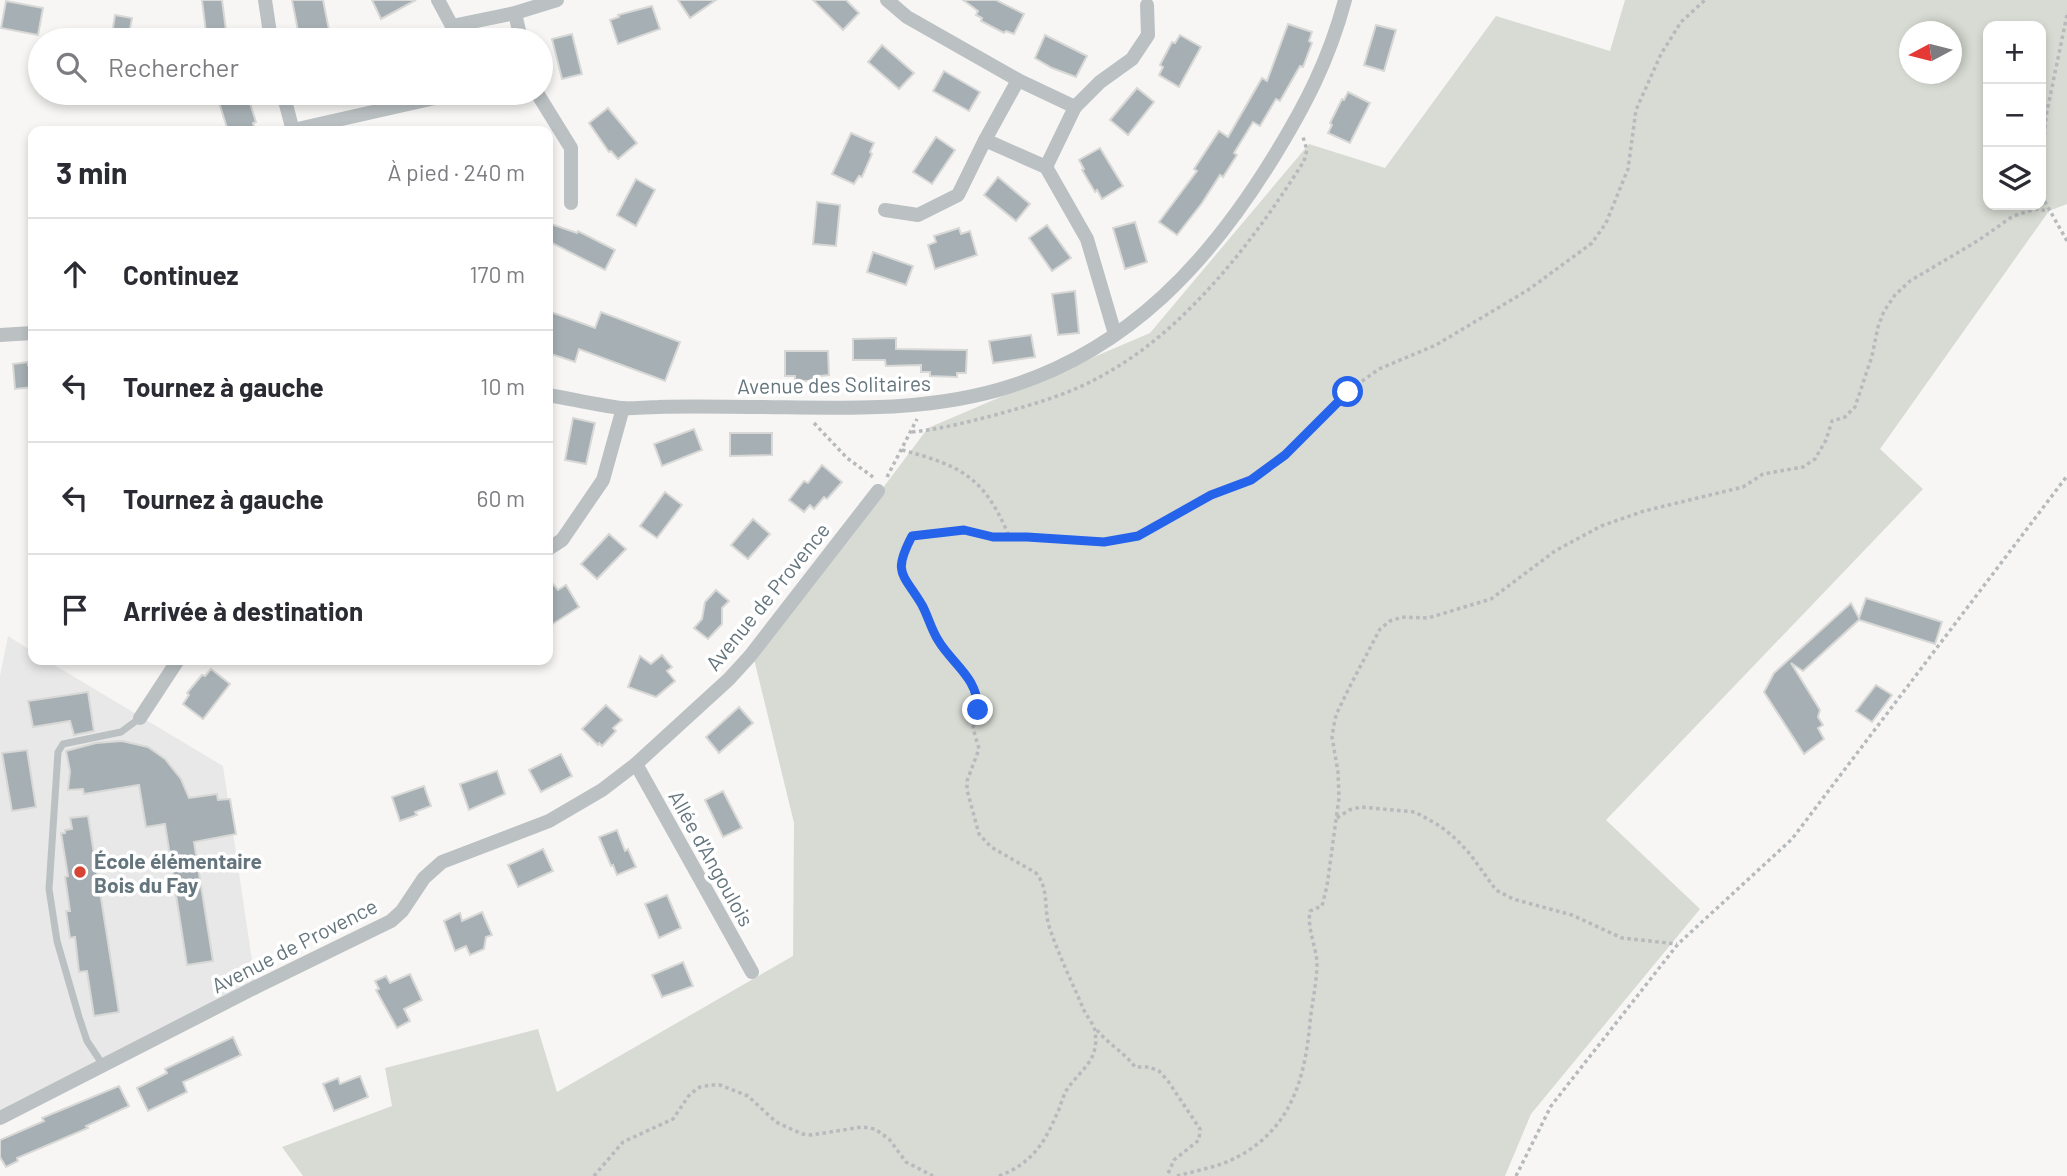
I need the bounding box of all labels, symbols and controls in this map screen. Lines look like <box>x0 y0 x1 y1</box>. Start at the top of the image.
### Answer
north arrow <box>1899 21 1962 84</box>
map controls <box>1983 21 2046 210</box>
button: + <box>1983 21 2046 84</box>
search box <box>28 28 553 105</box>
icon: search <box>52 48 90 86</box>
text: Rechercher <box>108 51 239 82</box>
button: − <box>1983 84 2046 147</box>
button: layers <box>1983 147 2046 210</box>
text: 3 min <box>56 154 127 190</box>
text: À pied · 240 m <box>387 158 525 186</box>
icon: ahead <box>56 255 94 293</box>
text: Continuez <box>123 259 239 290</box>
text: 170 m <box>469 260 525 288</box>
icon: left <box>56 367 94 405</box>
street label: Avenue des Solitaires <box>737 370 931 398</box>
text: Tournez à gauche <box>123 371 324 402</box>
text: 10 m <box>480 372 525 400</box>
route start <box>1332 376 1363 407</box>
icon: left <box>56 479 94 517</box>
text: Tournez à gauche <box>123 483 324 514</box>
text: 60 m <box>477 484 525 512</box>
street label: Avenue de Provence <box>700 517 834 675</box>
icon: arrive <box>56 591 94 629</box>
text: Arrivée à destination <box>123 595 363 626</box>
route end <box>962 694 993 725</box>
street label: Allée d'Angoulois <box>664 786 760 930</box>
place label: École élémentaire Bois du Fay <box>94 848 262 897</box>
marker: École élémentaire Bois du Fay <box>72 864 88 880</box>
street label: Avenue de Provence <box>207 892 381 998</box>

